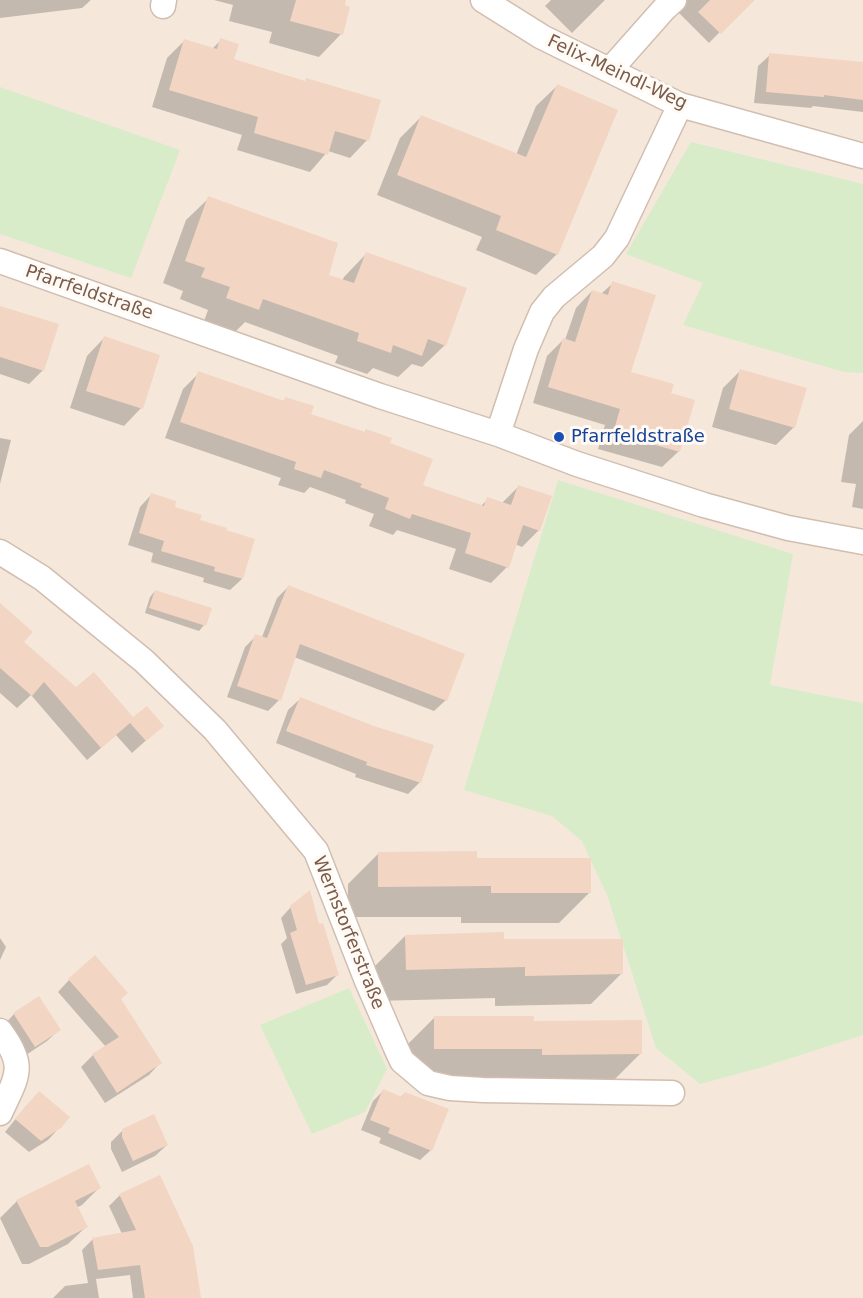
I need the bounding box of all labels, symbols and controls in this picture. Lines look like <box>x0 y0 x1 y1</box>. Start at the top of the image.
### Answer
street label: Felix-Meindl-Weg <box>544 31 690 115</box>
street label: Pfarrfeldstraße <box>22 261 156 325</box>
place label: Pfarrfeldstraße <box>571 426 705 448</box>
marker: Pfarrfeldstraße <box>552 430 566 444</box>
street label: Wernstorferstraße <box>307 853 389 1013</box>

